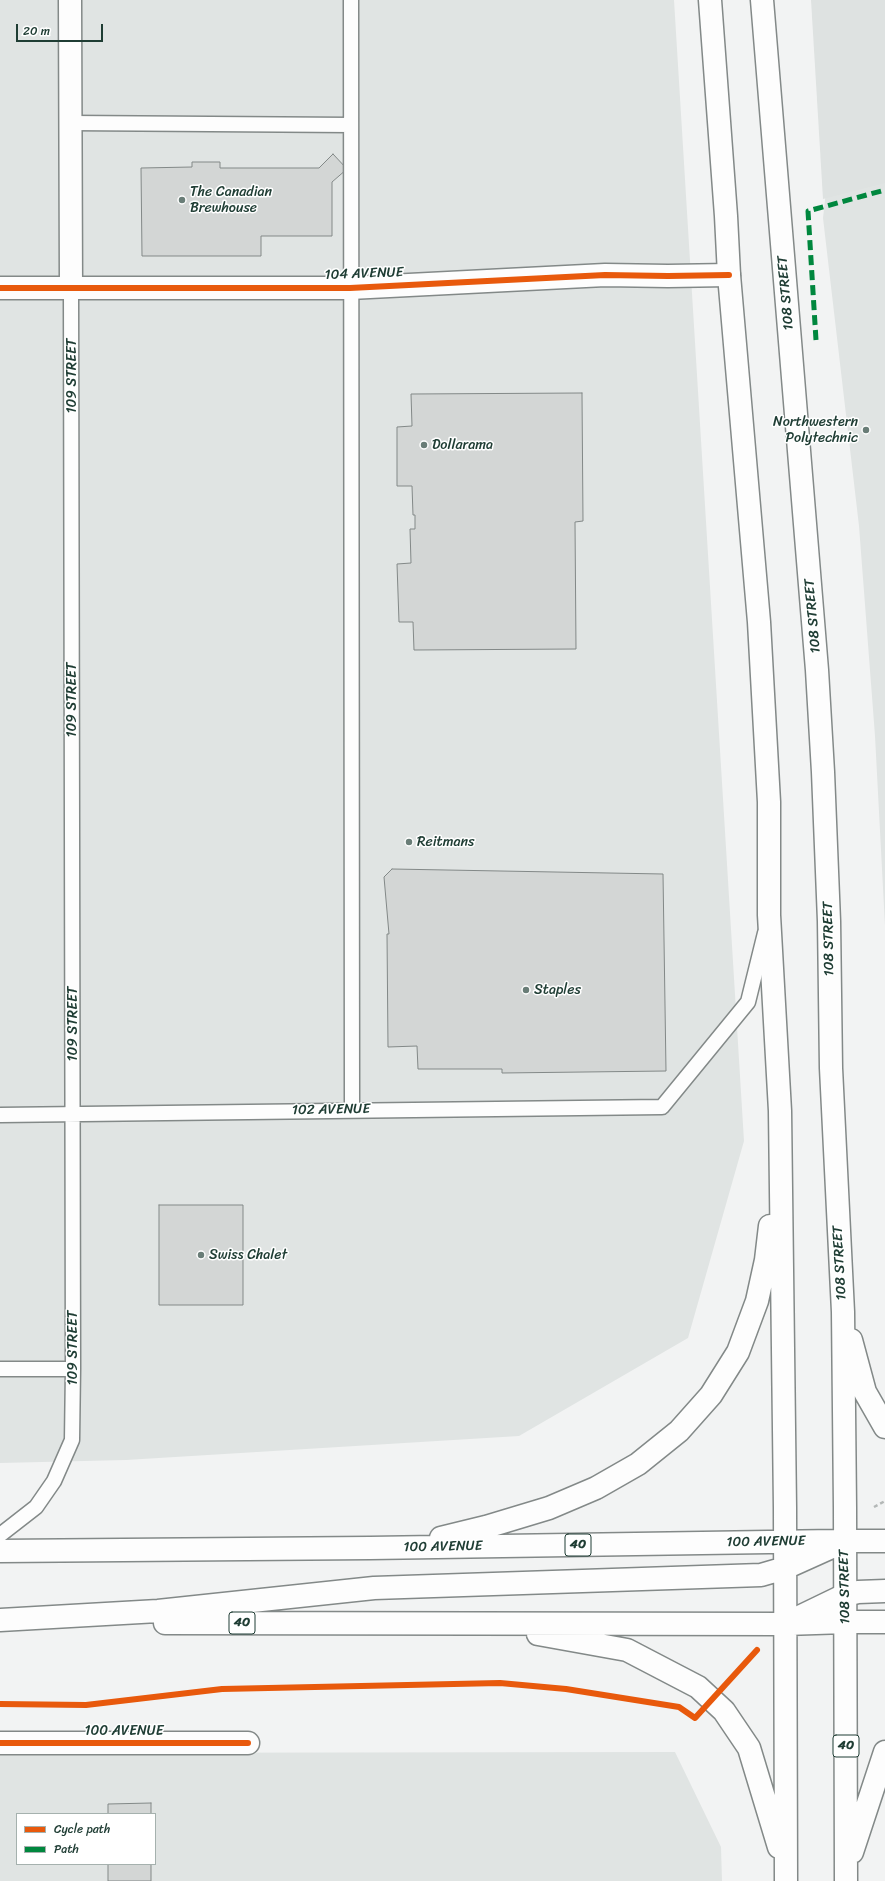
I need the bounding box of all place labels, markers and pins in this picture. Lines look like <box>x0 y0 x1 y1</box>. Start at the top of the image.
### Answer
place label: The Canadian Brewhouse <box>190 184 272 216</box>
marker: The Canadian Brewhouse <box>177 195 187 205</box>
place label: Northwestern Polytechnic <box>773 414 858 446</box>
marker: Northwestern Polytechnic <box>861 425 871 435</box>
place label: Dollarama <box>432 437 493 453</box>
marker: Dollarama <box>419 440 429 450</box>
place label: Reitmans <box>417 834 474 850</box>
marker: Reitmans <box>404 837 414 847</box>
place label: Staples <box>534 982 581 998</box>
marker: Staples <box>521 985 531 995</box>
place label: Swiss Chalet <box>209 1247 287 1263</box>
marker: Swiss Chalet <box>196 1250 206 1260</box>

